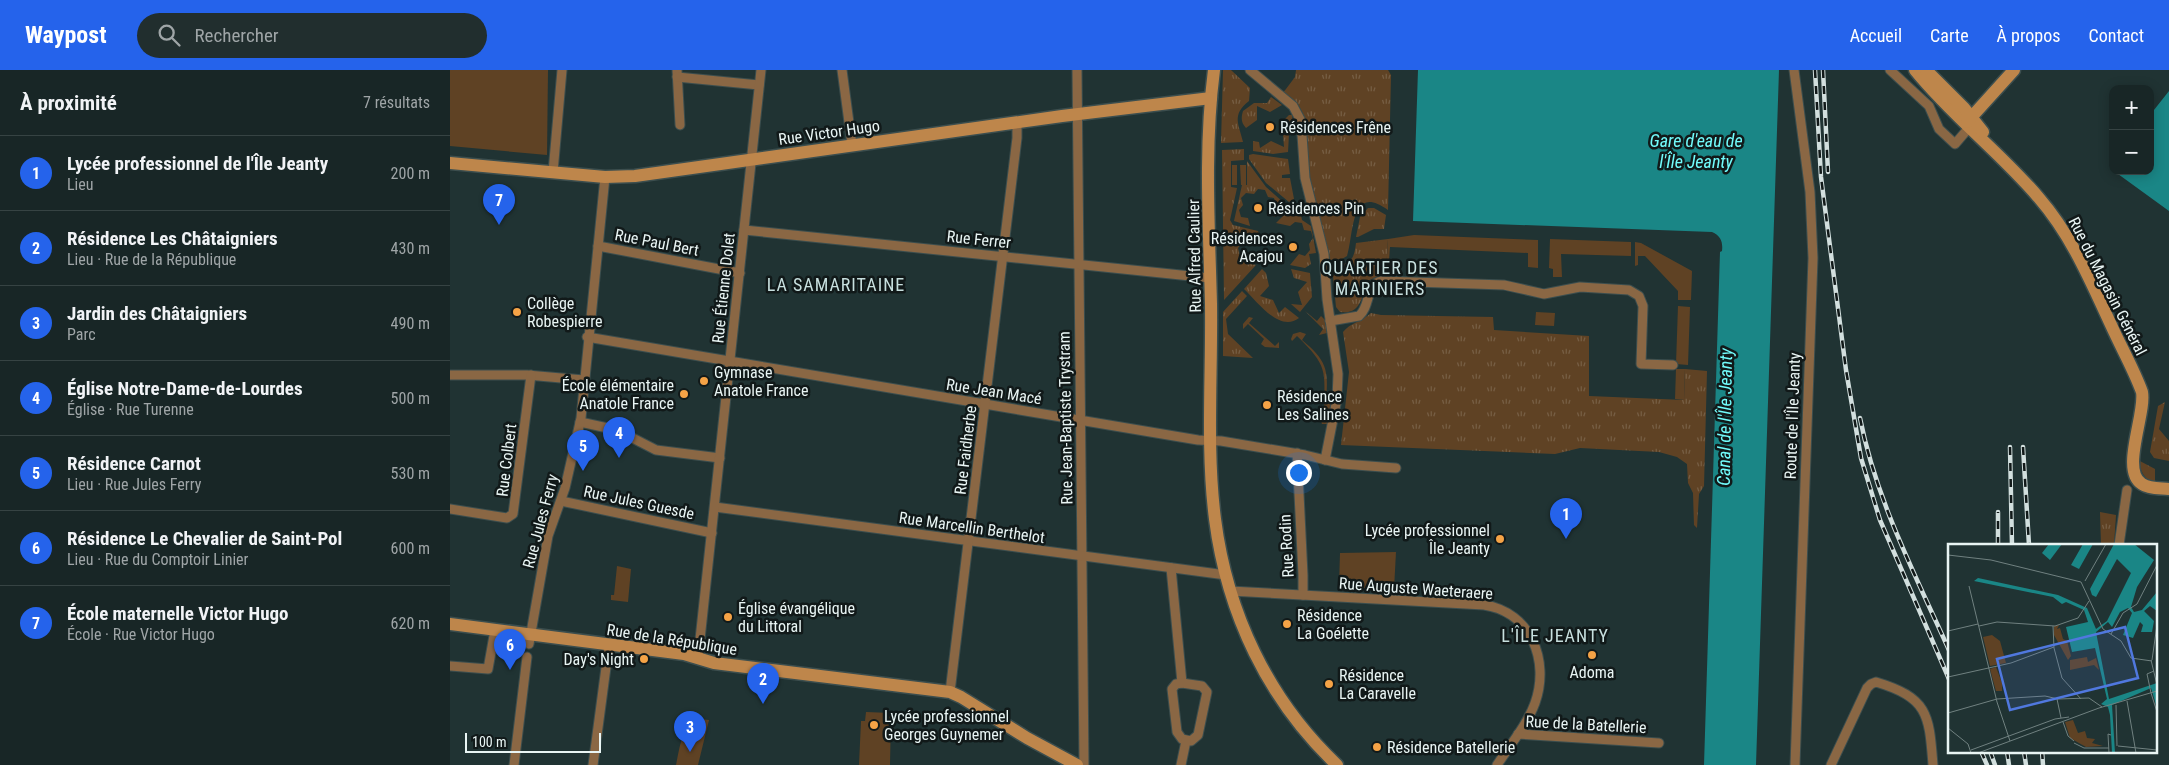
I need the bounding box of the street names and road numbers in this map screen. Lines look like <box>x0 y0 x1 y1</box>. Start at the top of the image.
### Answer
street label: Rue Victor Hugo <box>777 116 881 149</box>
street label: Rue Alfred Caulier <box>1184 199 1205 313</box>
street label: Rue du Magasin Général <box>2064 214 2151 359</box>
street label: Rue Paul Bert <box>613 225 701 260</box>
street label: Rue Ferrer <box>946 227 1012 252</box>
street label: Rue Étienne Dolet <box>708 232 739 344</box>
street label: Rue Jean-Baptiste Trystram <box>1054 331 1077 505</box>
street label: Route de l'Île Jeanty <box>1781 352 1804 480</box>
street label: Rue Jean Macé <box>945 375 1043 408</box>
street label: Rue Faidherbe <box>951 404 980 496</box>
street label: Rue Colbert <box>493 422 520 498</box>
street label: Rue Jules Ferry <box>519 472 562 570</box>
street label: Rue Jules Guesde <box>582 482 696 523</box>
street label: Rue Marcellin Berthelot <box>898 508 1046 547</box>
street label: Rue Rodin <box>1275 514 1298 578</box>
street label: Rue Auguste Waeteraere <box>1338 574 1494 603</box>
street label: Rue de la République <box>605 620 738 659</box>
street label: Rue de la Batellerie <box>1525 712 1647 737</box>

